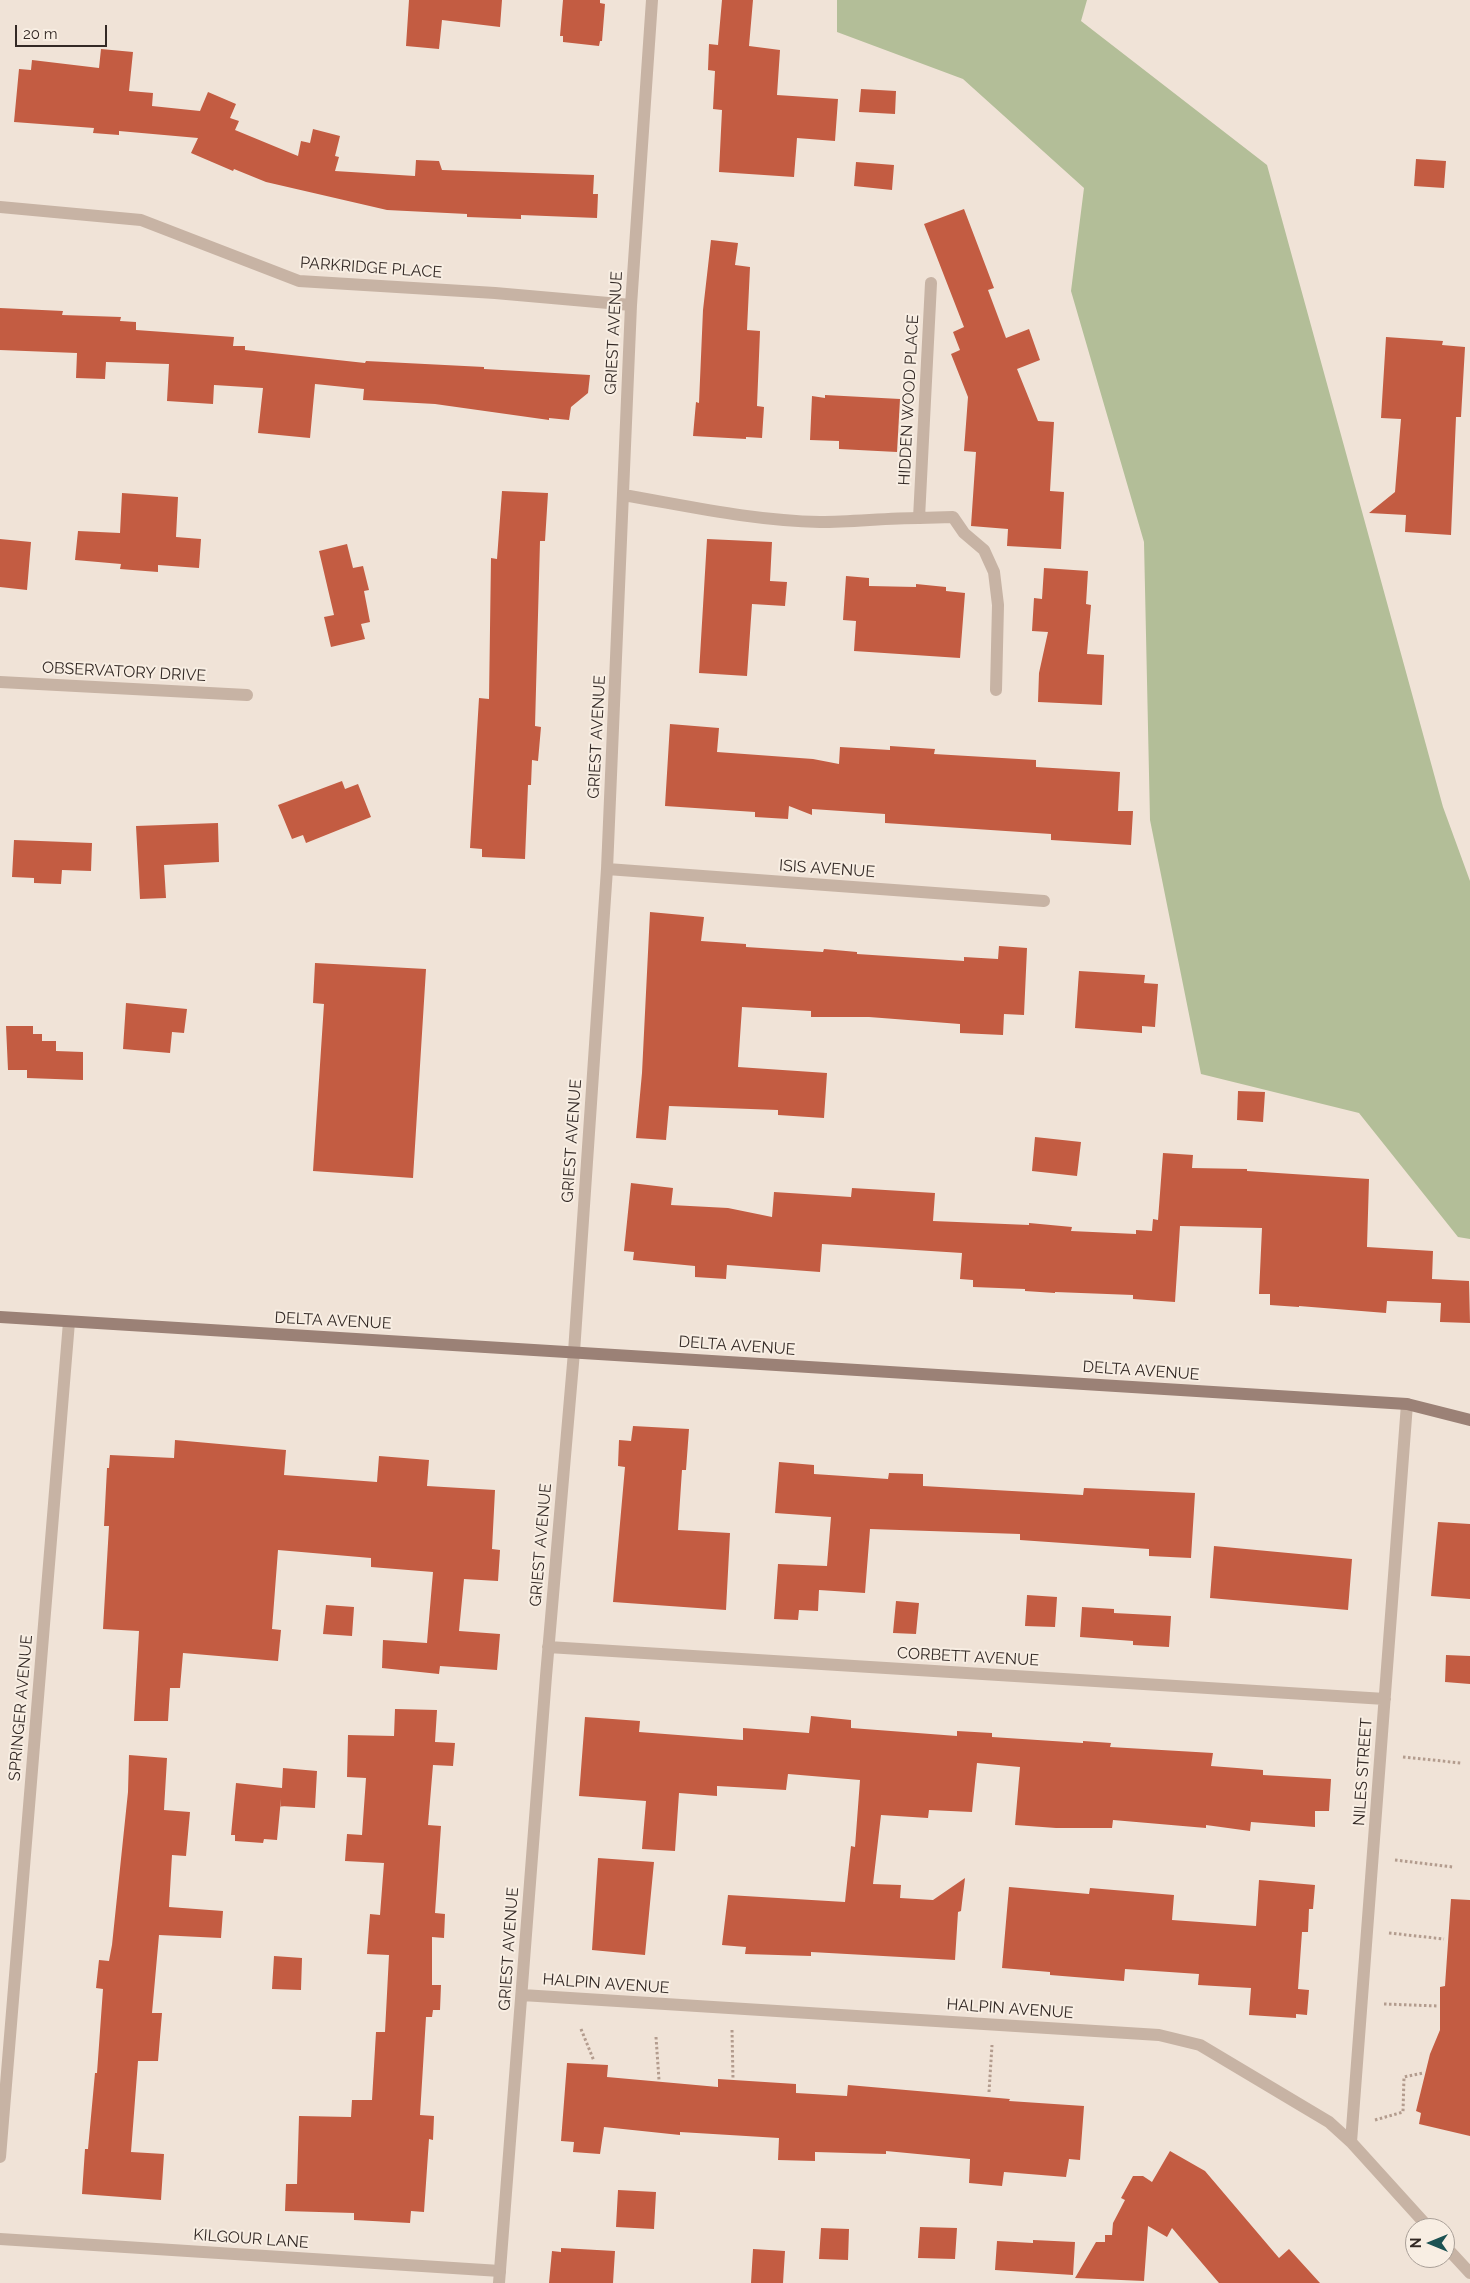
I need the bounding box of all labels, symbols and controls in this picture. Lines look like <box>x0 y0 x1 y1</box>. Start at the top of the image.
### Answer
scale bar <box>18 15 110 47</box>
text: 20 m <box>23 25 58 43</box>
street label: PARKRIDGE PLACE <box>299 253 443 283</box>
street label: GRIEST AVENUE <box>601 271 627 395</box>
street label: HIDDEN WOOD PLACE <box>895 314 923 486</box>
street label: OBSERVATORY DRIVE <box>41 658 207 686</box>
street label: GRIEST AVENUE <box>584 675 610 799</box>
street label: ISIS AVENUE <box>778 856 876 882</box>
street label: GRIEST AVENUE <box>558 1079 586 1203</box>
street label: DELTA AVENUE <box>274 1308 392 1334</box>
street label: DELTA AVENUE <box>678 1332 796 1360</box>
street label: DELTA AVENUE <box>1082 1357 1200 1385</box>
street label: GRIEST AVENUE <box>526 1483 556 1607</box>
street label: SPRINGER AVENUE <box>5 1634 37 1782</box>
street label: CORBETT AVENUE <box>897 1644 1039 1670</box>
street label: NILES STREET <box>1350 1717 1376 1827</box>
street label: GRIEST AVENUE <box>495 1887 523 2011</box>
street label: HALPIN AVENUE <box>542 1970 670 1998</box>
street label: HALPIN AVENUE <box>946 1995 1074 2023</box>
north arrow <box>1405 2218 1455 2268</box>
street label: KILGOUR LANE <box>193 2225 309 2253</box>
text: N <box>1408 2238 1424 2248</box>

